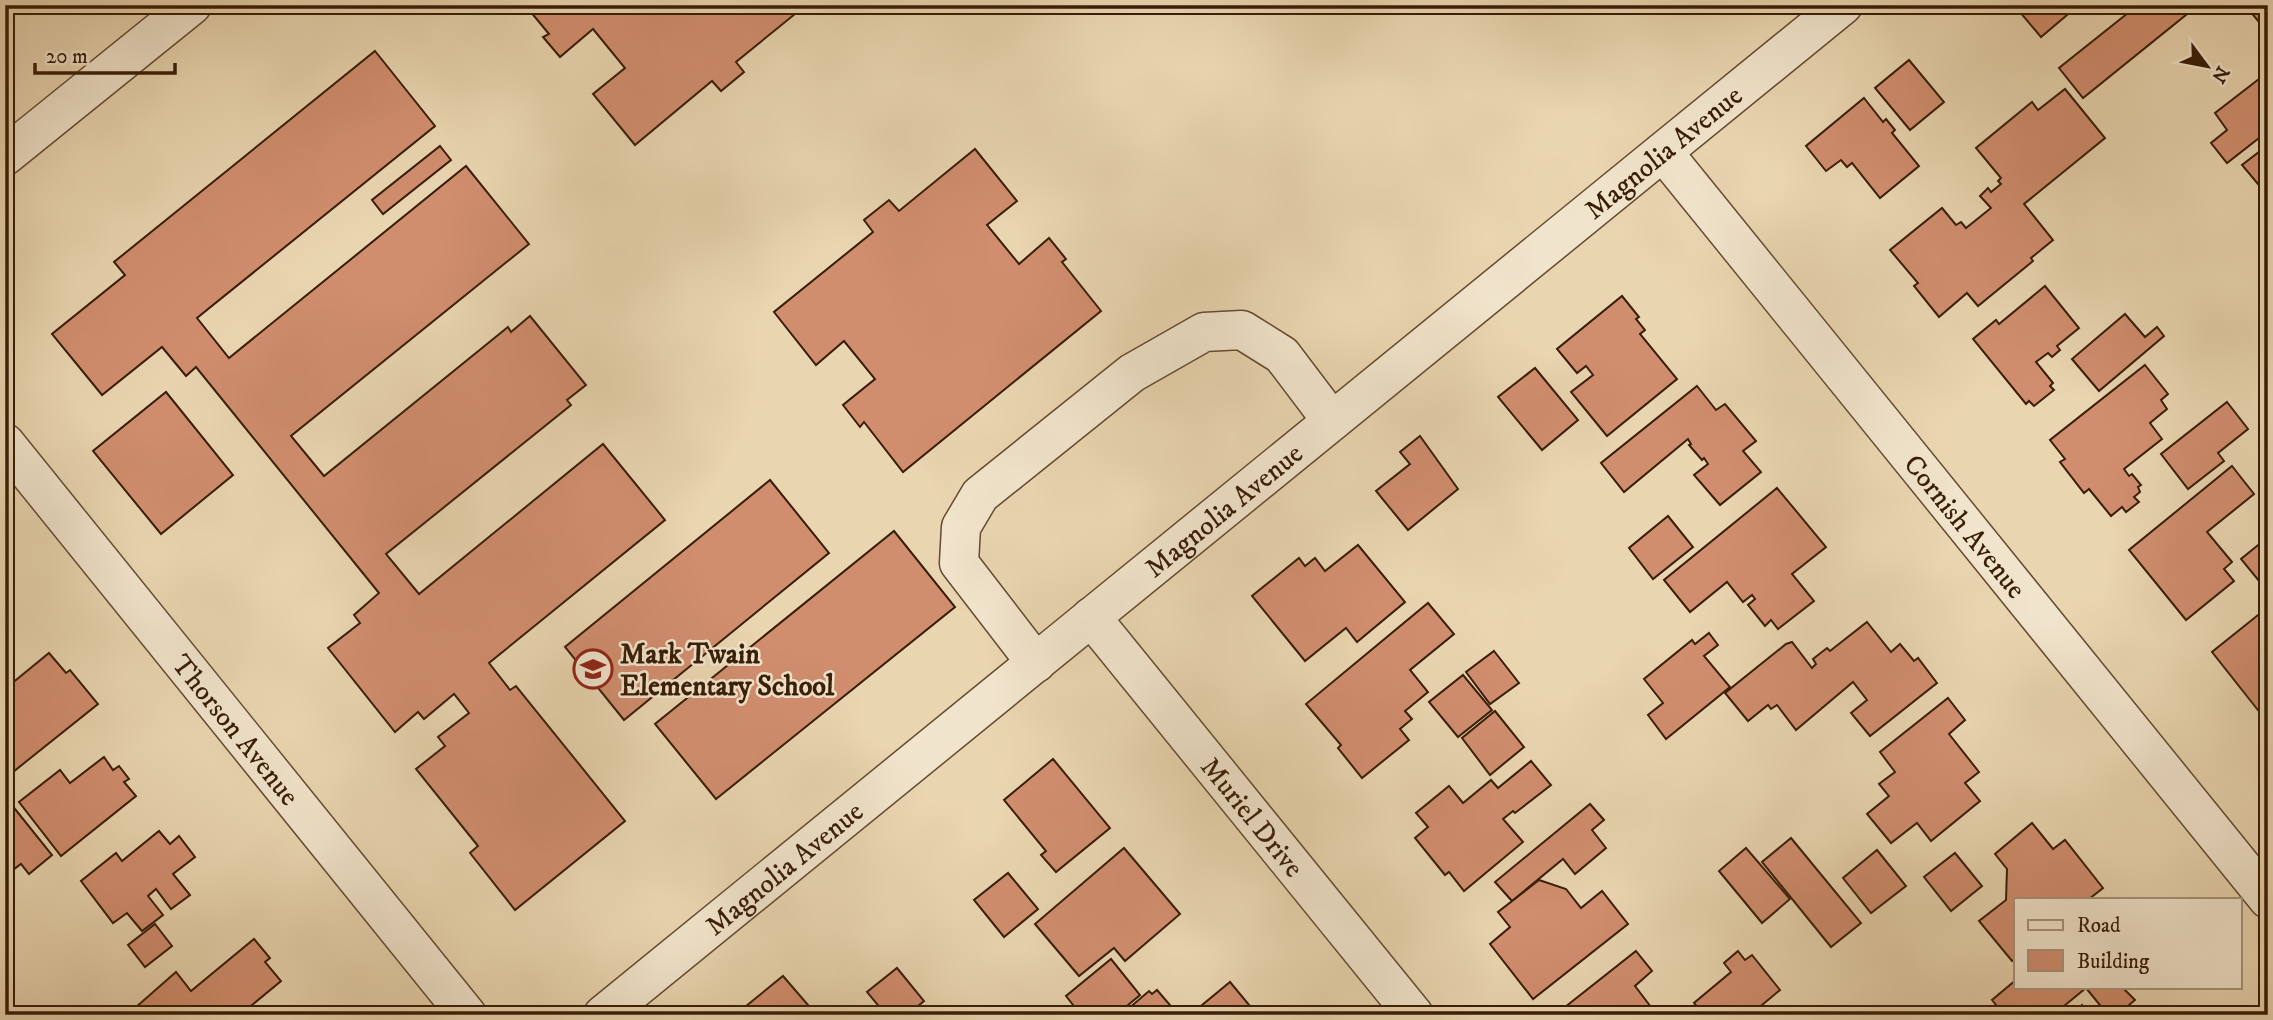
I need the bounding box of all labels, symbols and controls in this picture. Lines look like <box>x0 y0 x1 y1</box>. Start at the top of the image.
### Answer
scale bar <box>35 32 175 76</box>
north arrow <box>2172 32 2242 102</box>
text: 20 m <box>46 44 88 70</box>
text: N <box>2206 62 2234 87</box>
street label: Magnolia Avenue <box>1578 78 1750 228</box>
street label: Magnolia Avenue <box>1138 436 1310 586</box>
street label: Cornish Avenue <box>1896 448 2033 606</box>
place label: Mark Twain Elementary School <box>620 637 835 704</box>
street label: Thorson Avenue <box>164 648 307 813</box>
school or university icon: Mark Twain Elementary School <box>572 648 614 690</box>
street label: Muriel Drive <box>1193 750 1311 885</box>
street label: Magnolia Avenue <box>699 794 871 944</box>
legend <box>2014 898 2242 988</box>
text: Road <box>2077 913 2121 939</box>
text: Building <box>2077 949 2150 975</box>

